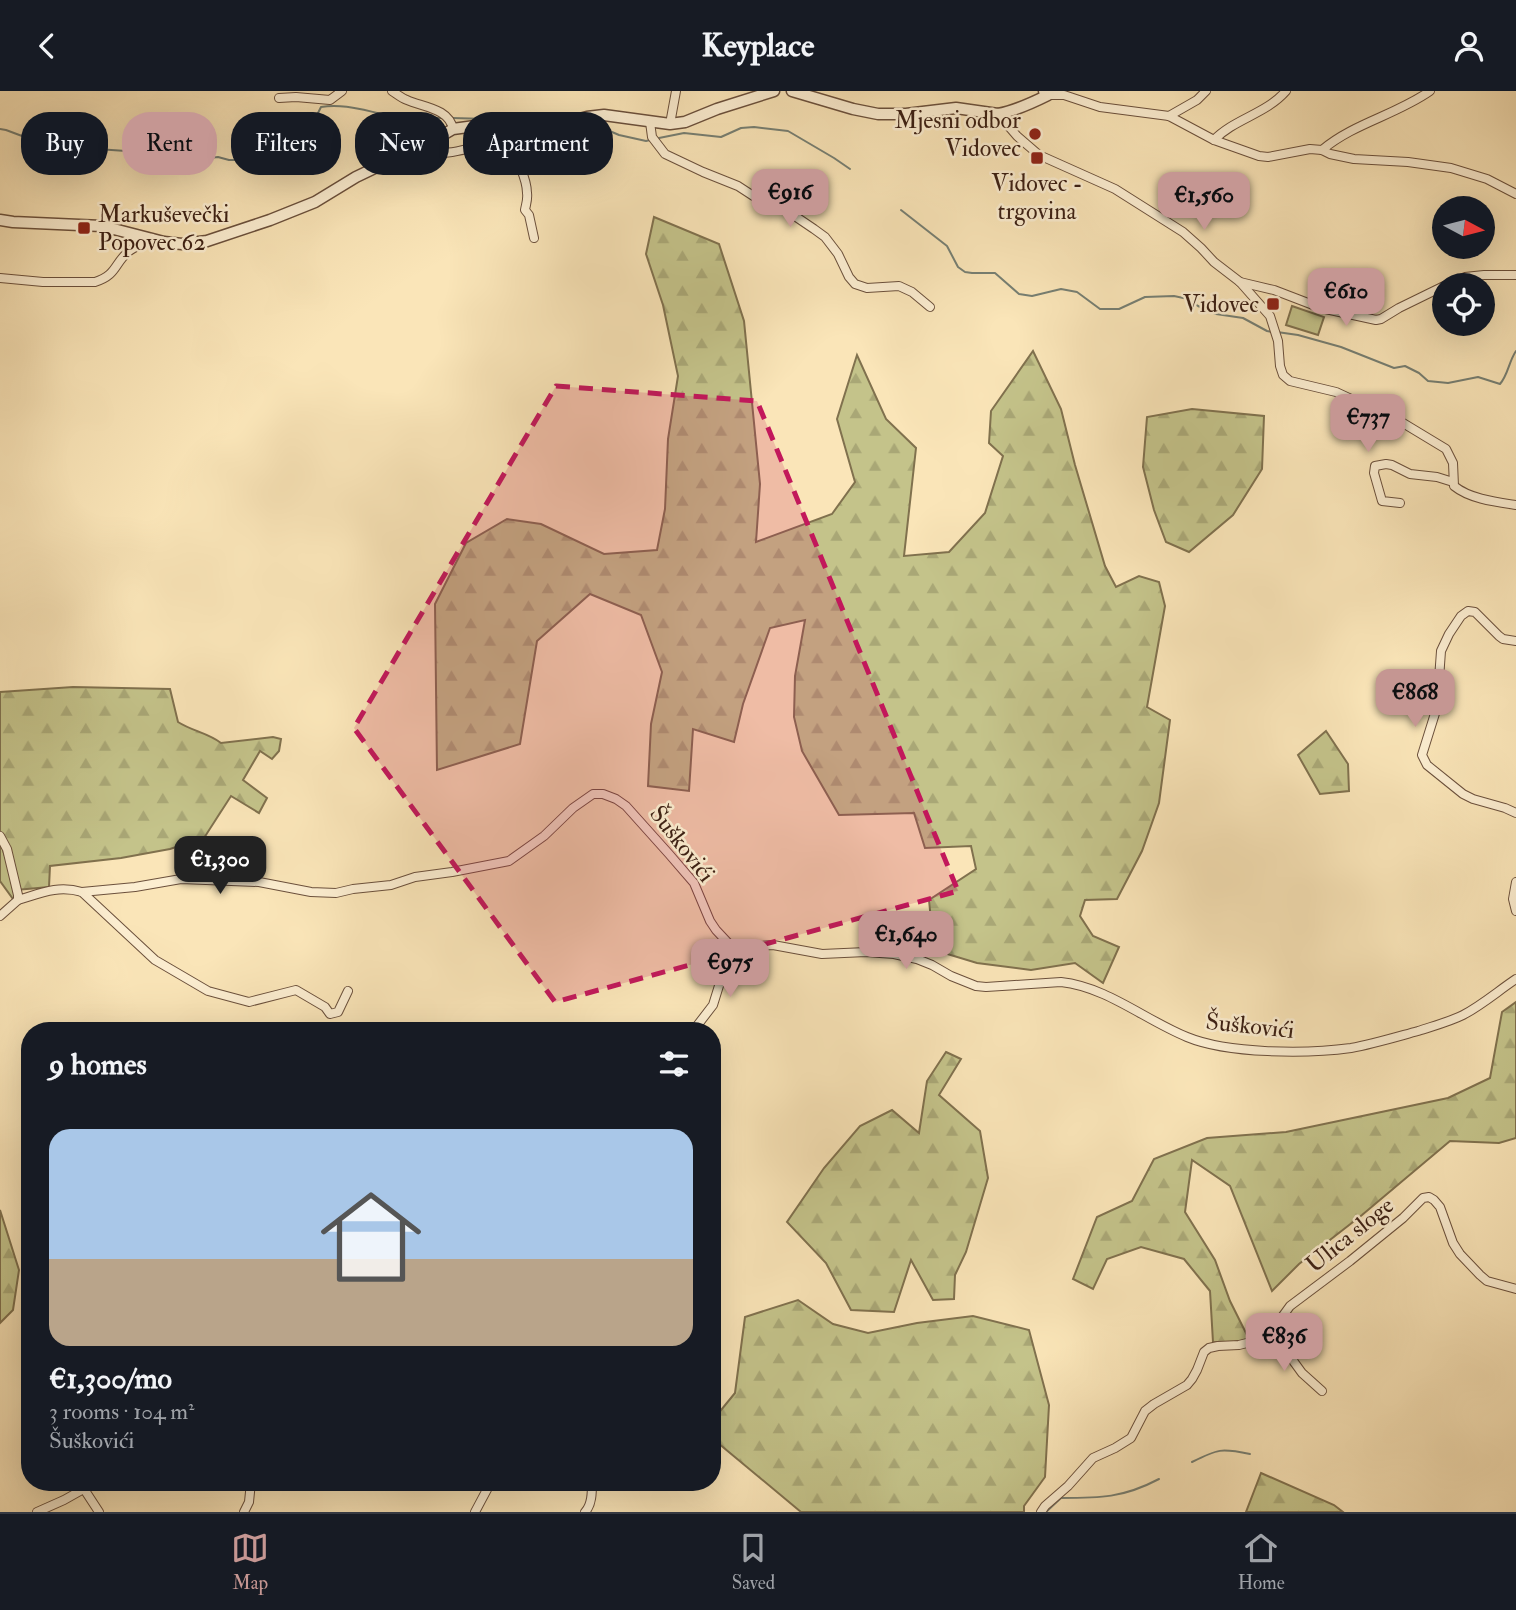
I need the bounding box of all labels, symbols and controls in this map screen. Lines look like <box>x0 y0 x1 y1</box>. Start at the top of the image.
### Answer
text: Keyplace <box>702 26 814 66</box>
icon: back <box>28 27 66 65</box>
icon: person <box>1450 27 1488 65</box>
place label: Mjesni odbor Vidovec <box>895 105 1021 164</box>
chip: Buy <box>21 112 108 175</box>
chip: Rent <box>122 112 217 175</box>
chip: Filters <box>231 112 341 175</box>
chip: New <box>355 112 449 175</box>
chip: Apartment <box>463 112 613 175</box>
marker: Mjesni odbor Vidovec <box>1027 126 1043 142</box>
marker: Vidovec - trgovina <box>1029 150 1045 166</box>
place label: Vidovec - trgovina <box>991 168 1083 227</box>
pin: €916 <box>749 169 831 229</box>
pin: €1,560 <box>1147 173 1261 232</box>
text: €916 <box>768 177 812 206</box>
text: €1,560 <box>1174 180 1234 209</box>
north arrow <box>1432 196 1494 259</box>
map controls <box>1432 196 1495 336</box>
place label: Markuševečki Popovec 62 <box>98 199 230 258</box>
marker: Markuševečki Popovec 62 <box>76 220 92 236</box>
pin: €610 <box>1305 268 1387 328</box>
button: locate <box>1432 273 1495 336</box>
text: €610 <box>1324 276 1368 305</box>
place label: Vidovec <box>1183 289 1259 320</box>
marker: Vidovec <box>1265 296 1281 312</box>
pin: €737 <box>1327 395 1409 454</box>
text: €737 <box>1346 402 1390 431</box>
pin: €868 <box>1374 669 1456 729</box>
text: €868 <box>1392 677 1438 706</box>
street label: Šuškovići <box>642 799 722 889</box>
pin: €1,300 <box>163 837 277 896</box>
text: €1,300 <box>190 844 250 873</box>
pin: €1,640 <box>849 911 963 971</box>
text: €1,640 <box>875 919 937 948</box>
pin: €975 <box>689 939 771 999</box>
text: €975 <box>707 947 753 976</box>
street label: Šuškovići <box>1204 1005 1296 1046</box>
icon: filters <box>655 1045 693 1083</box>
text: 9 homes <box>49 1046 147 1083</box>
icon: home <box>308 1174 434 1300</box>
street label: Ulica sloge <box>1300 1190 1400 1280</box>
pin: €836 <box>1243 1313 1325 1373</box>
text: €836 <box>1262 1321 1306 1350</box>
text: €1,300/mo <box>49 1360 172 1397</box>
text: 3 rooms · 104 m² <box>49 1397 195 1426</box>
text: Šuškovići <box>49 1426 134 1455</box>
tab: Map <box>231 1529 269 1595</box>
tab: Saved <box>732 1529 775 1595</box>
tab: Home <box>1238 1529 1285 1595</box>

